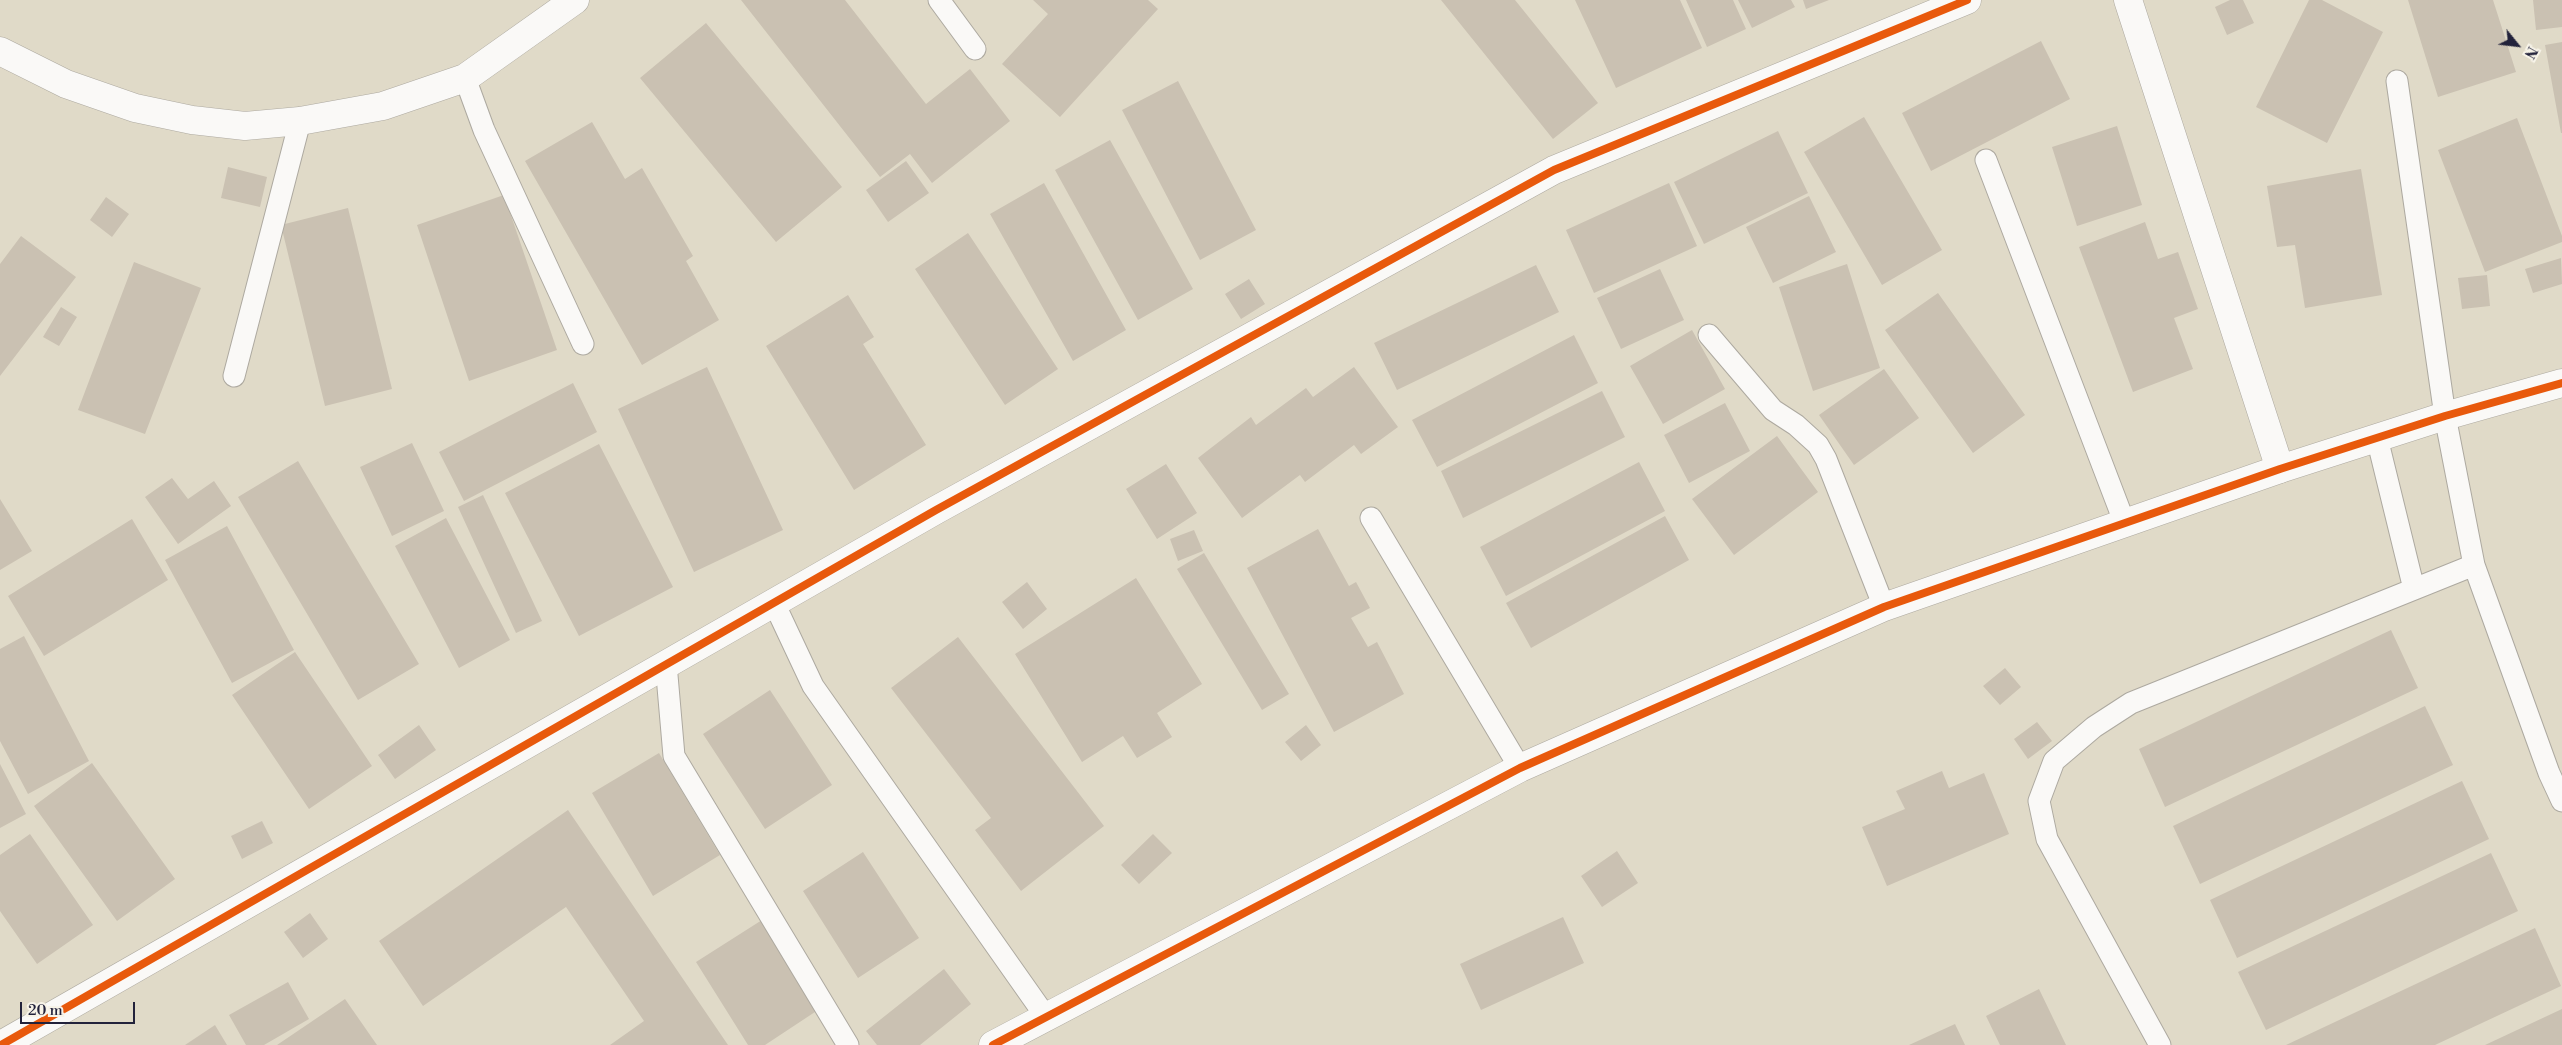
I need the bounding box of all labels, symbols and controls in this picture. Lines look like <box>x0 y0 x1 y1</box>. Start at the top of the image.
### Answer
north arrow <box>2492 20 2542 70</box>
text: N <box>2520 43 2541 61</box>
scale bar <box>22 992 138 1024</box>
text: 20 m <box>28 1001 63 1020</box>

